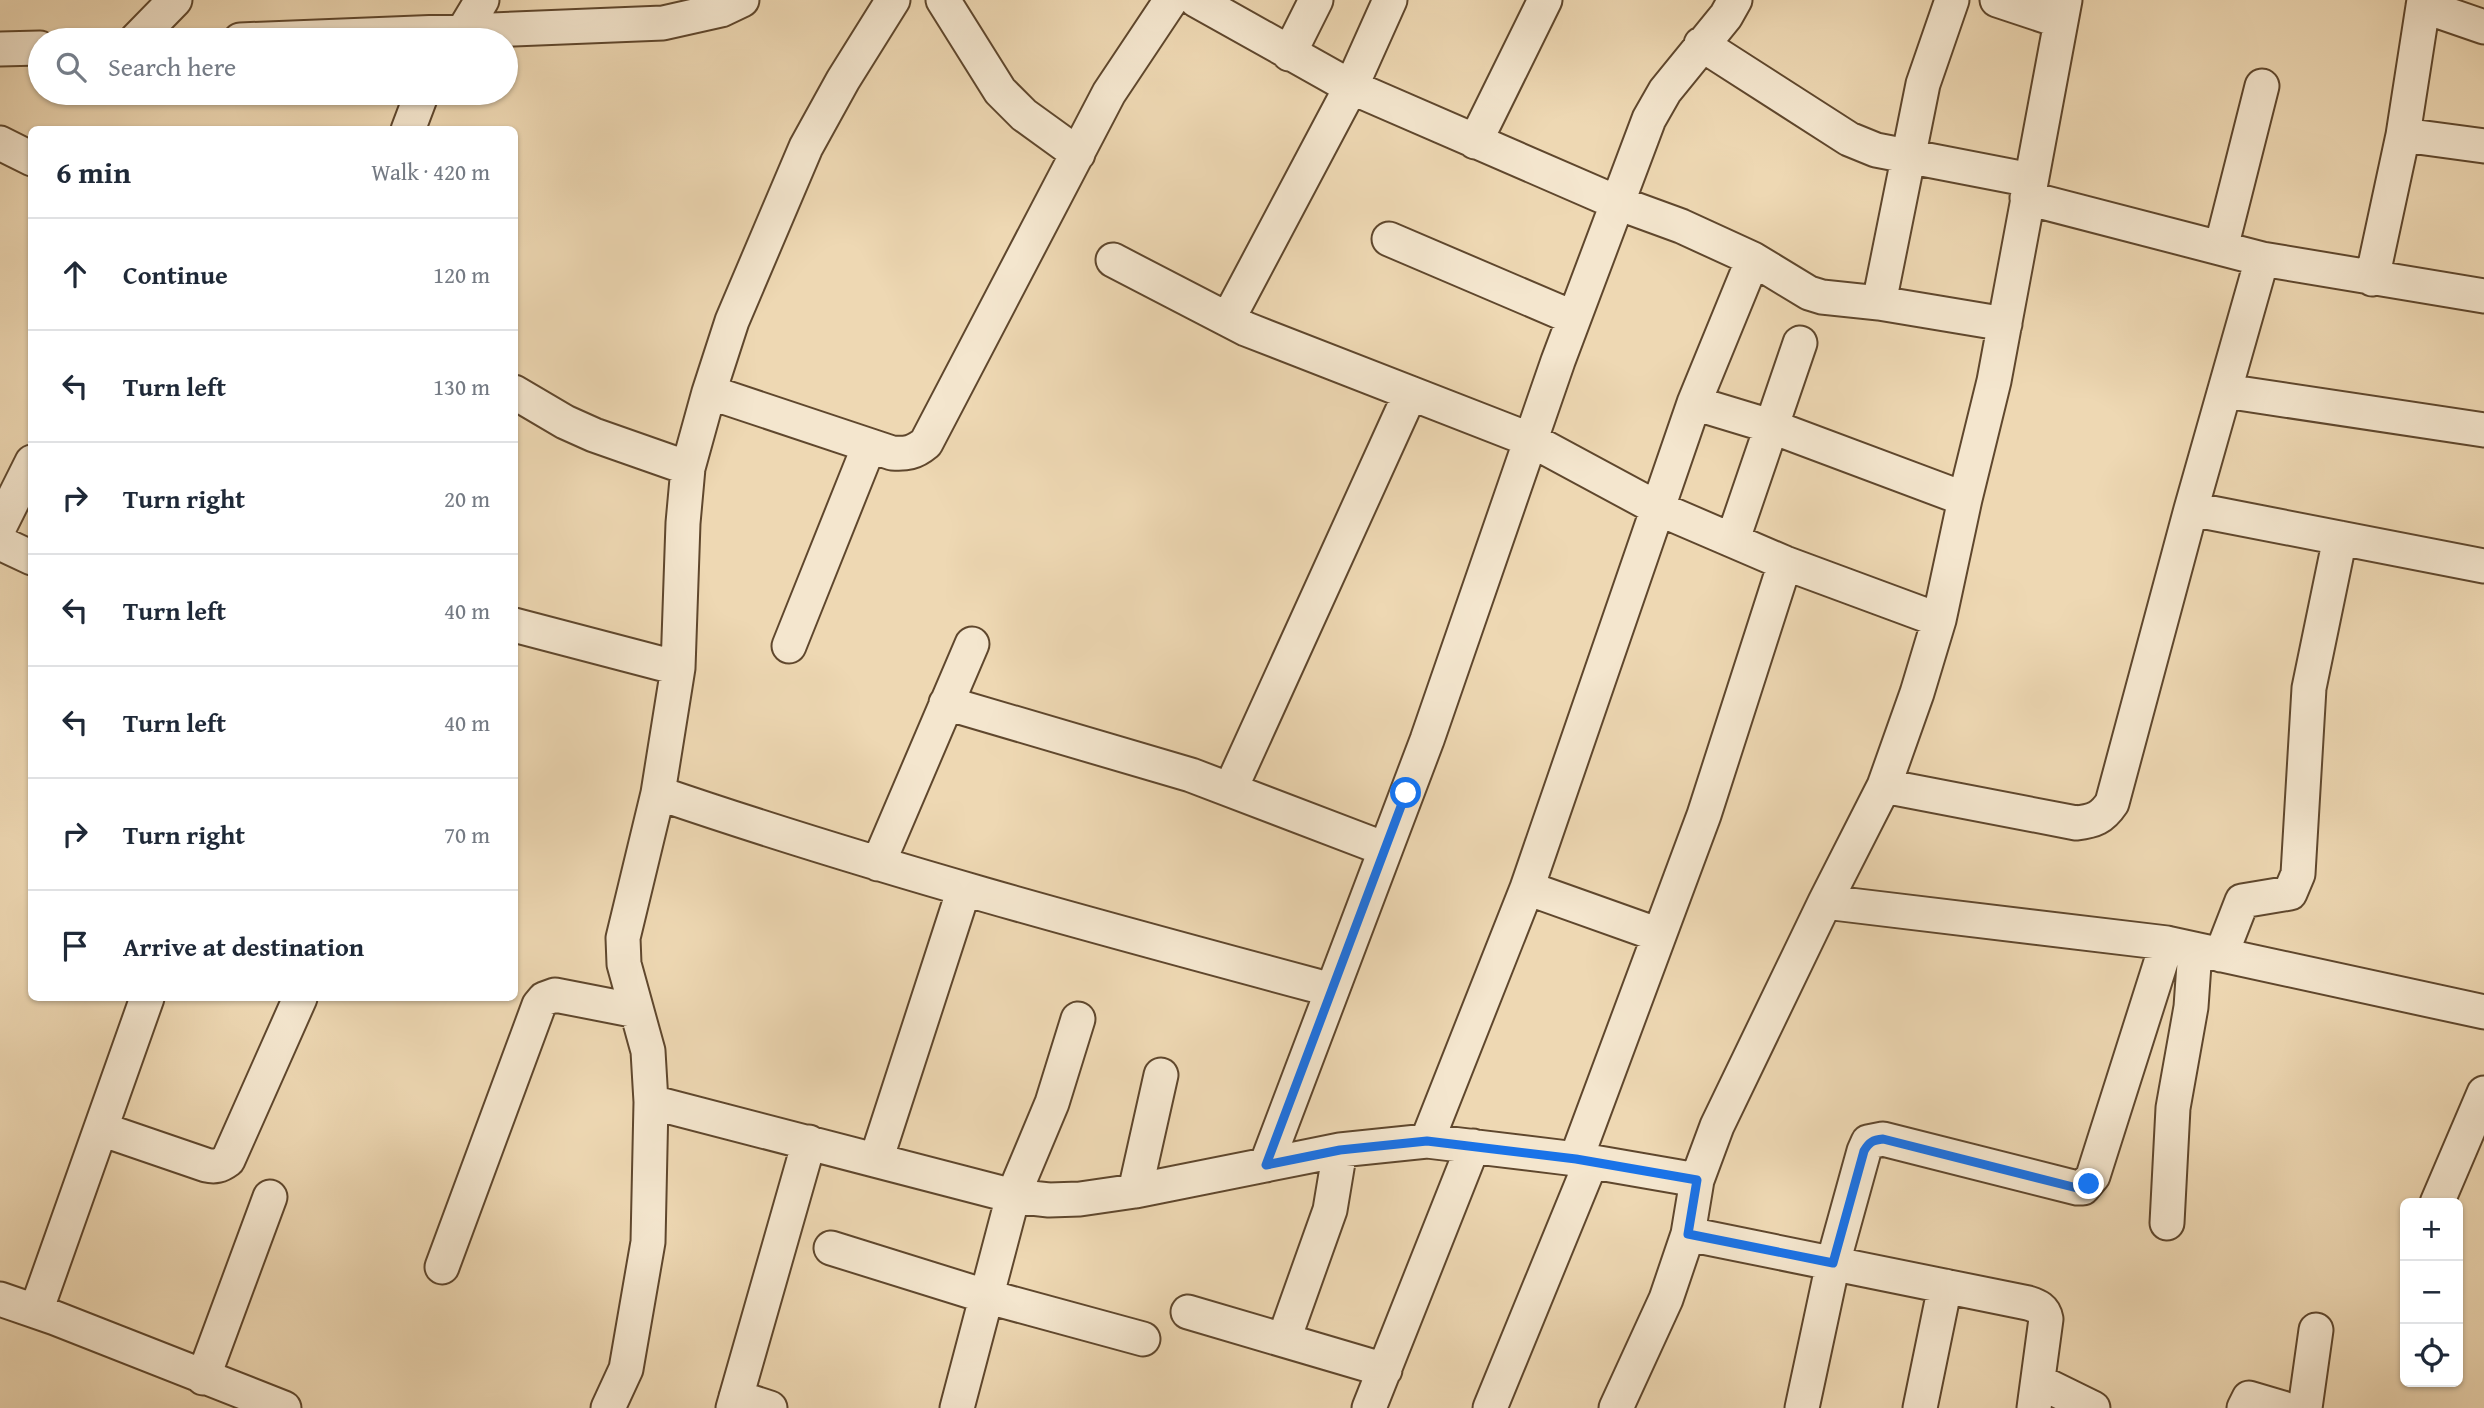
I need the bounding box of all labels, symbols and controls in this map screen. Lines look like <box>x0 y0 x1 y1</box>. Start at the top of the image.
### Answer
search box <box>28 28 518 105</box>
text: Search here <box>108 47 236 86</box>
icon: search <box>52 48 90 86</box>
text: 6 min <box>56 150 131 194</box>
text: Walk · 420 m <box>371 155 490 188</box>
icon: ahead <box>56 255 94 293</box>
text: Continue <box>123 255 228 294</box>
text: 120 m <box>433 258 490 291</box>
icon: left <box>56 367 94 405</box>
text: Turn left <box>123 367 226 406</box>
text: 130 m <box>433 370 490 403</box>
icon: right <box>56 479 94 517</box>
text: Turn right <box>123 479 245 518</box>
text: 20 m <box>444 482 490 515</box>
icon: left <box>56 591 94 629</box>
text: Turn left <box>123 591 226 630</box>
text: 40 m <box>444 594 490 627</box>
icon: left <box>56 703 94 741</box>
text: Turn left <box>123 703 226 742</box>
text: 40 m <box>444 706 490 739</box>
route start <box>1390 777 1421 808</box>
icon: right <box>56 815 94 853</box>
text: Turn right <box>123 815 245 854</box>
text: 70 m <box>444 818 490 851</box>
icon: arrive <box>56 927 94 965</box>
text: Arrive at destination <box>123 927 364 966</box>
route end <box>2073 1168 2104 1199</box>
map controls <box>2400 1198 2463 1387</box>
button: + <box>2400 1198 2463 1261</box>
button: − <box>2400 1261 2463 1324</box>
button: locate <box>2400 1324 2463 1387</box>

